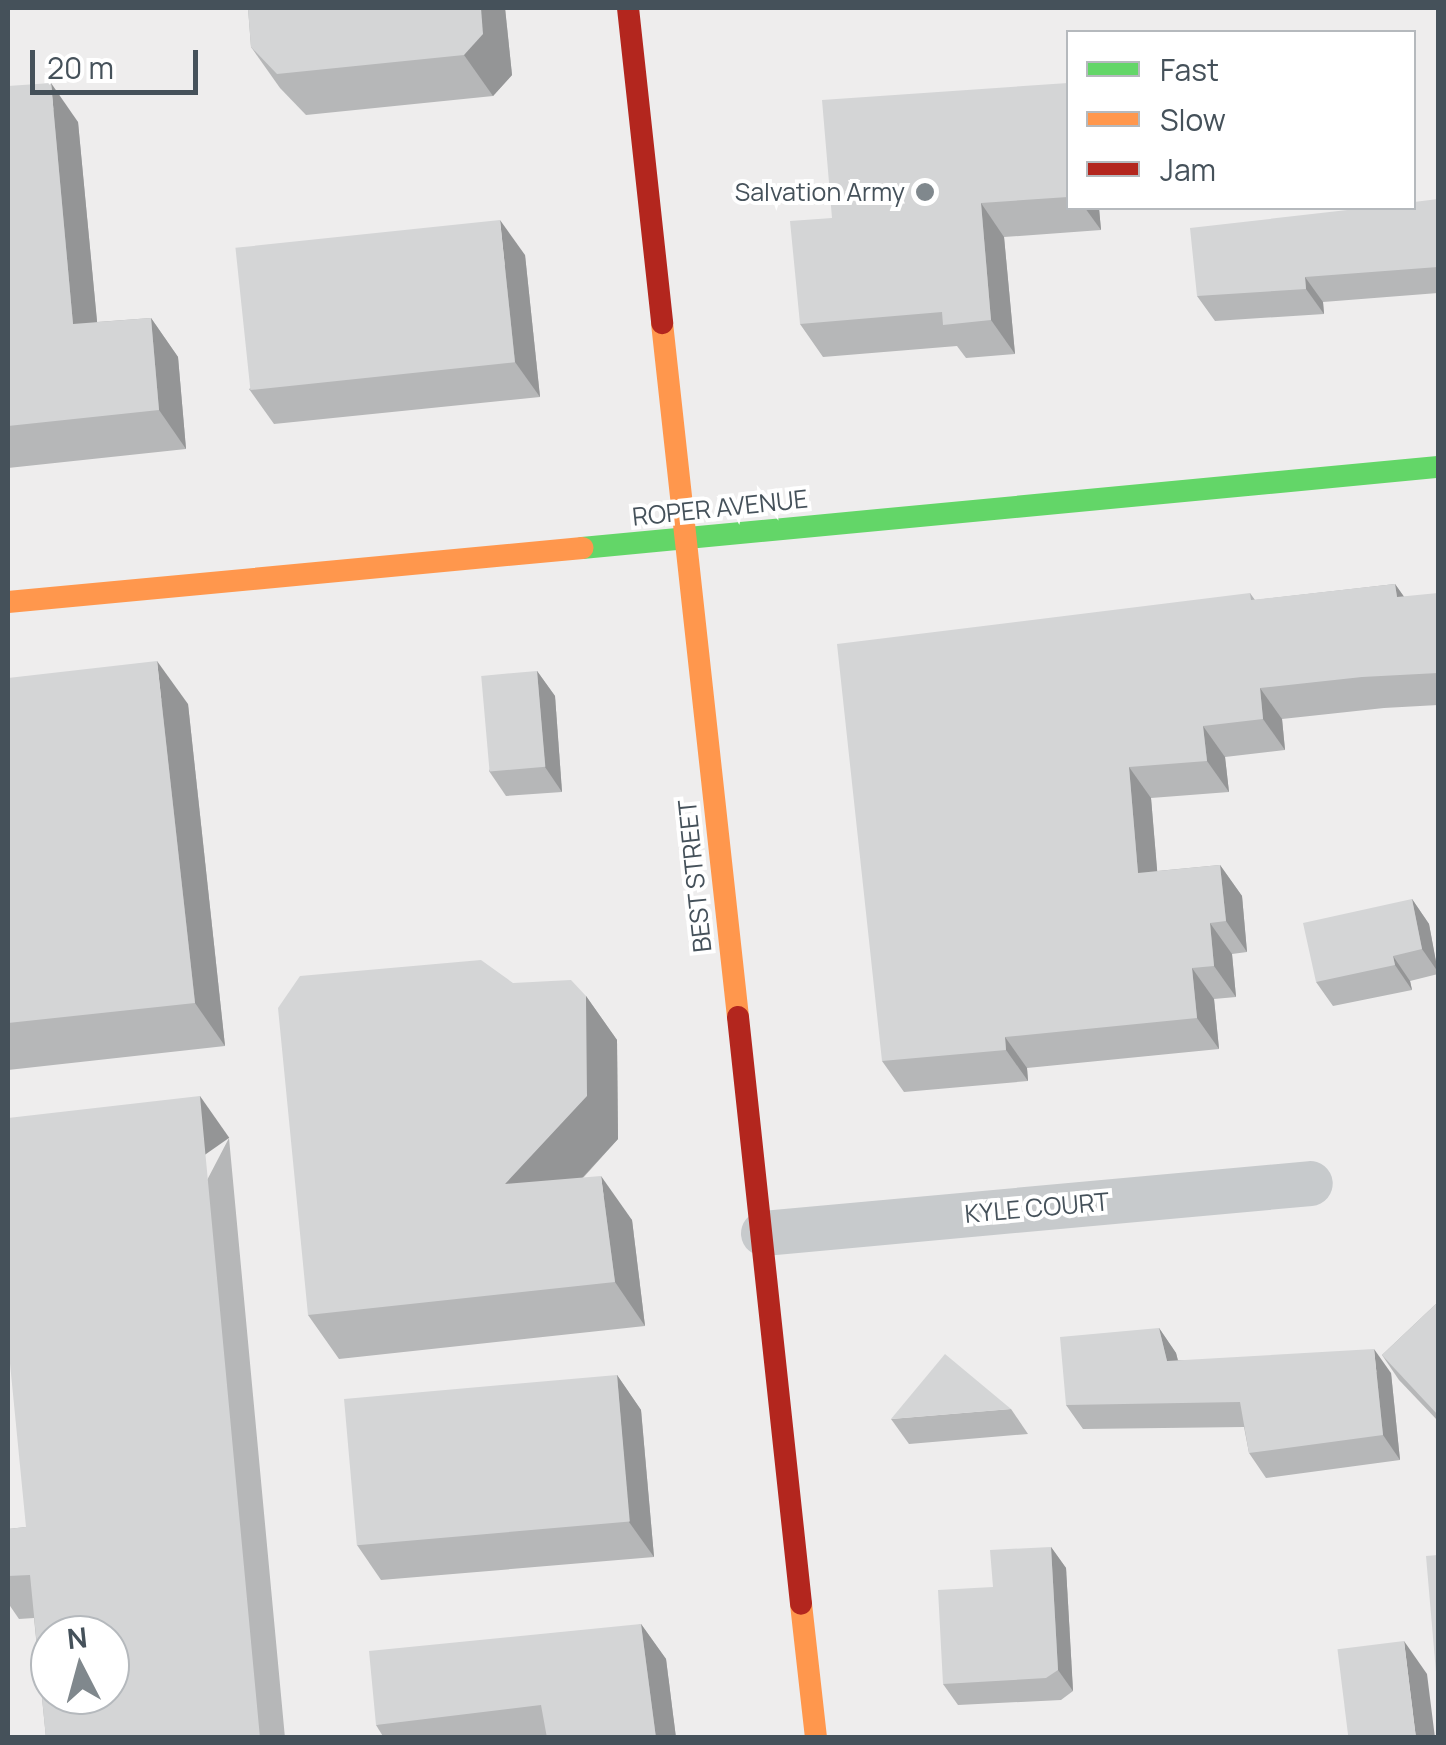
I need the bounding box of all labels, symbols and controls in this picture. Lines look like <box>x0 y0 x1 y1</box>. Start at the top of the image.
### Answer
scale bar <box>35 30 202 92</box>
legend <box>1066 30 1416 210</box>
text: 20 m <box>47 47 114 88</box>
text: Fast <box>1160 49 1219 90</box>
text: Slow <box>1160 99 1226 140</box>
text: Jam <box>1160 149 1216 190</box>
place label: Salvation Army <box>735 177 905 207</box>
marker: Salvation Army <box>914 181 936 203</box>
street label: ROPER AVENUE <box>631 484 809 532</box>
street label: BEST STREET <box>672 798 718 954</box>
street label: KYLE COURT <box>963 1187 1111 1229</box>
north arrow <box>30 1615 130 1715</box>
text: N <box>65 1617 89 1657</box>

